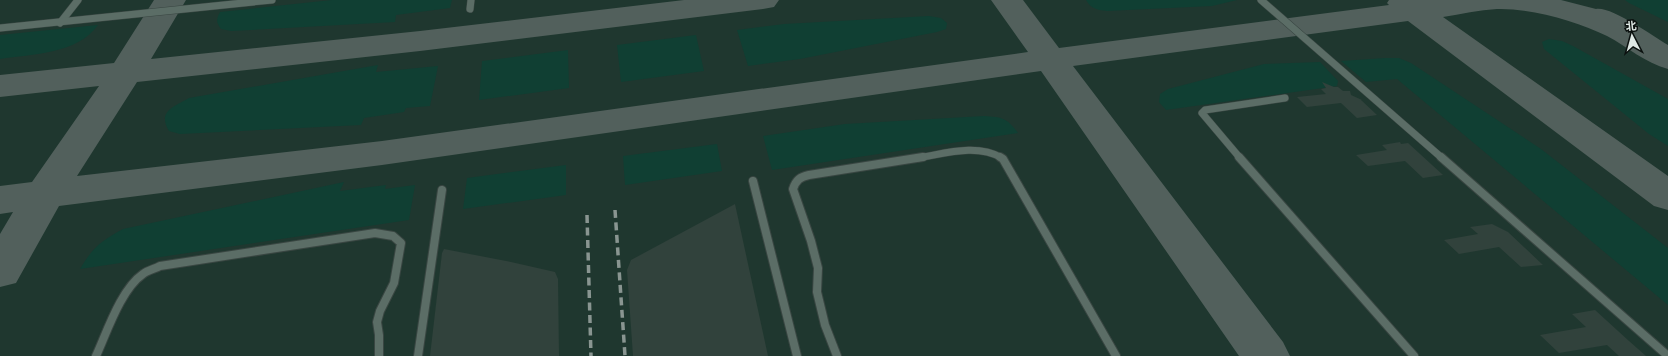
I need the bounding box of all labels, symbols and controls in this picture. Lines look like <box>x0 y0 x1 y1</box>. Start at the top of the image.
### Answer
north arrow <box>1612 16 1652 56</box>
text: 北 <box>1625 19 1637 33</box>

